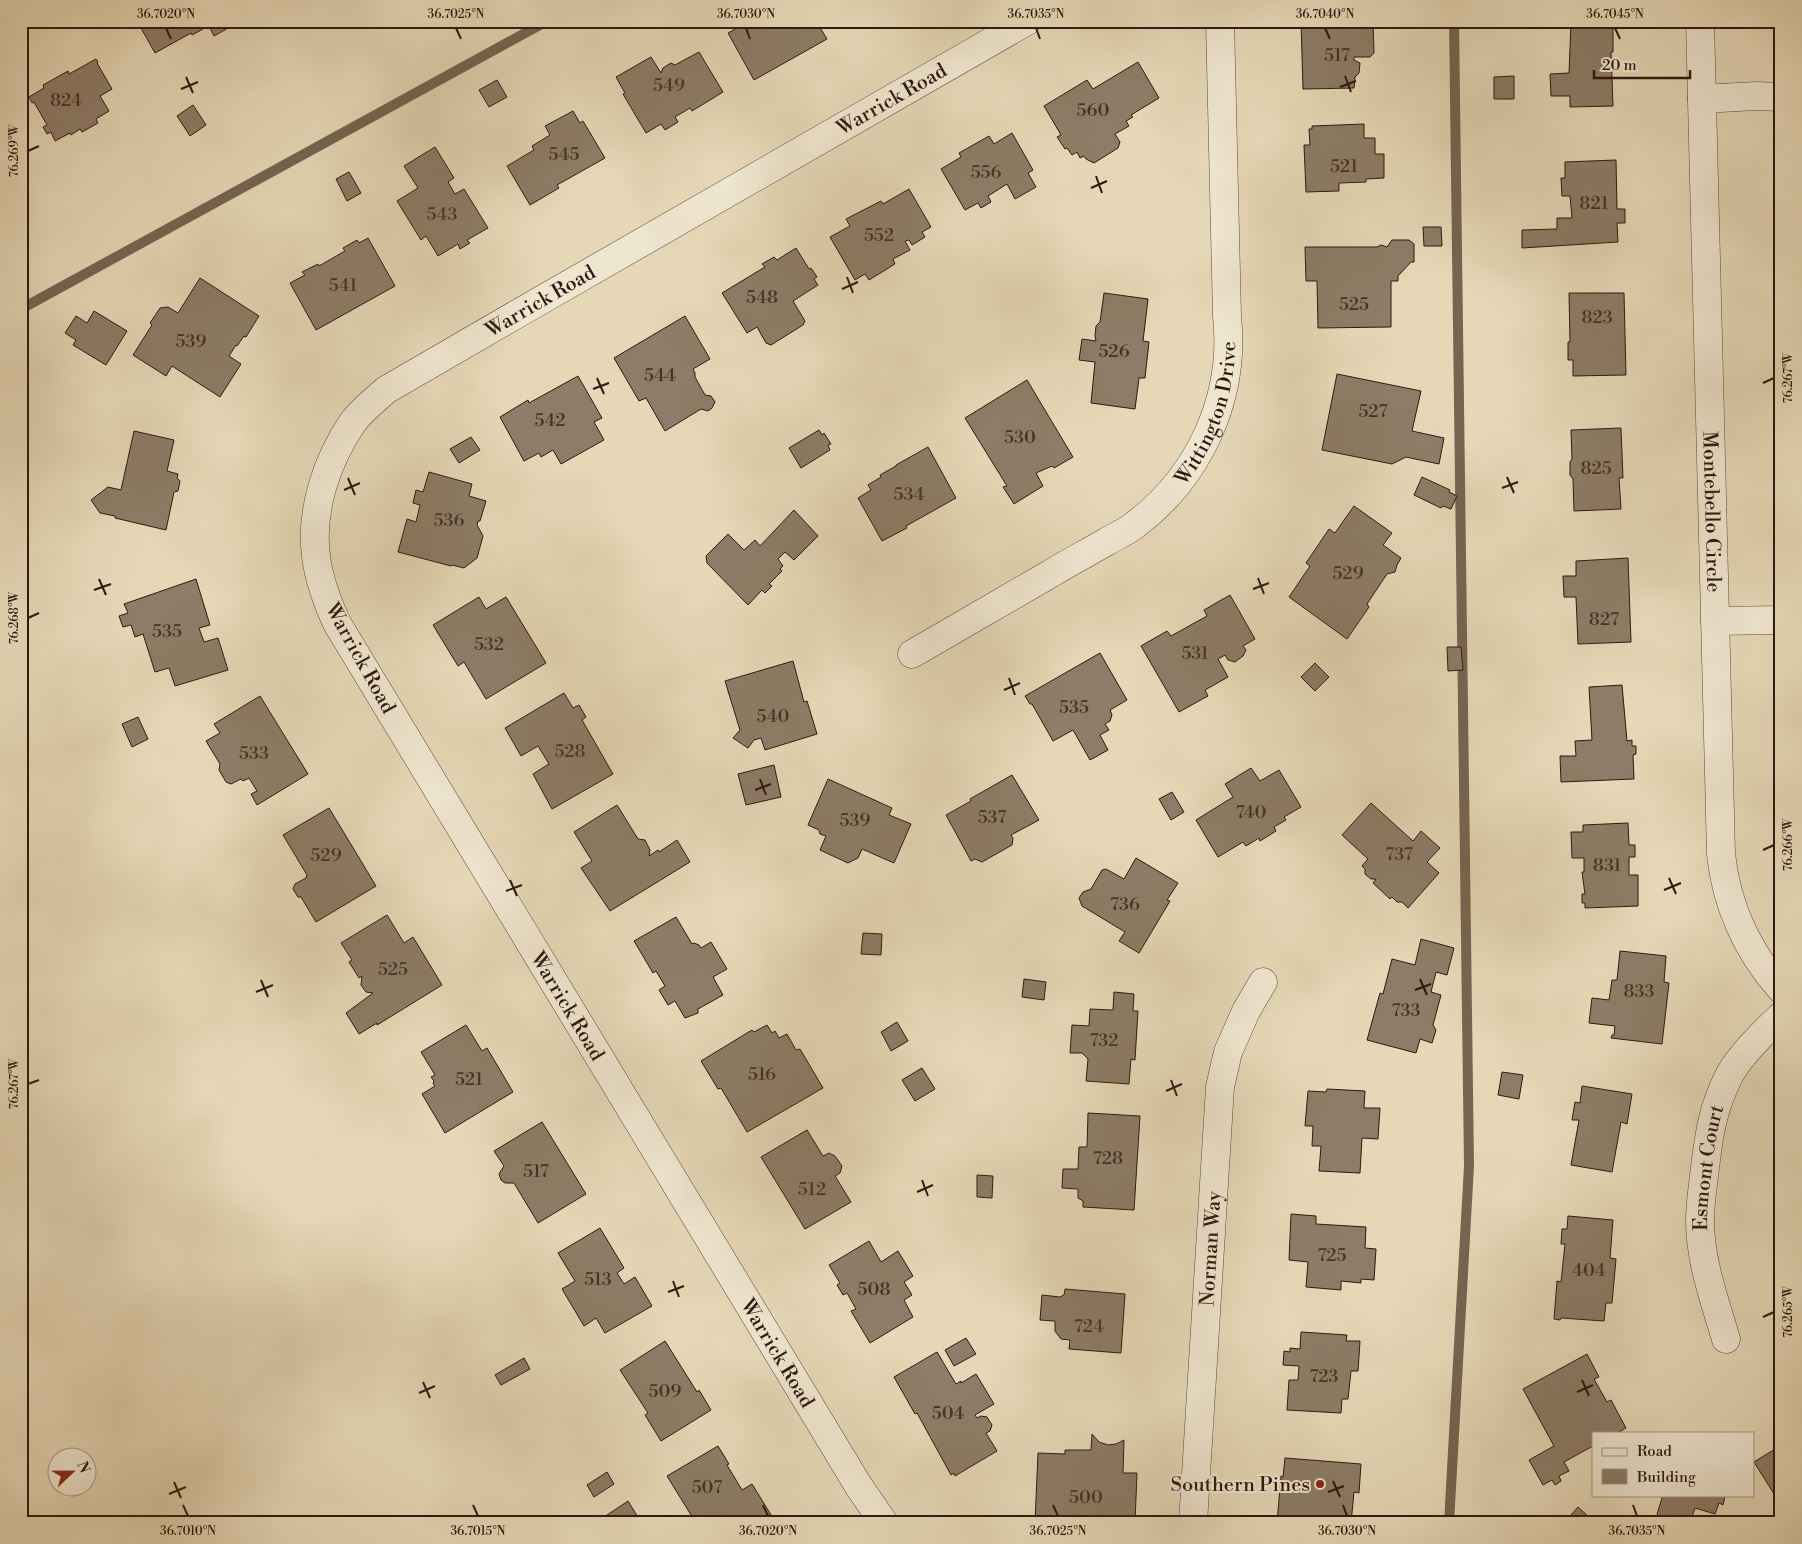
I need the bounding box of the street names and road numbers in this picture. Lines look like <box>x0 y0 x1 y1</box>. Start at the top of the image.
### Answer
street label: Warrick Road <box>832 58 952 142</box>
street label: Warrick Road <box>481 260 601 344</box>
street label: Wittington Drive <box>1169 341 1242 491</box>
street label: Montebello Circle <box>1696 431 1725 593</box>
street label: Warrick Road <box>319 598 401 719</box>
street label: Warrick Road <box>524 947 609 1066</box>
street label: Esmont Court <box>1689 1102 1730 1231</box>
street label: Norman Way <box>1195 1190 1228 1307</box>
street label: Warrick Road <box>734 1294 819 1413</box>

